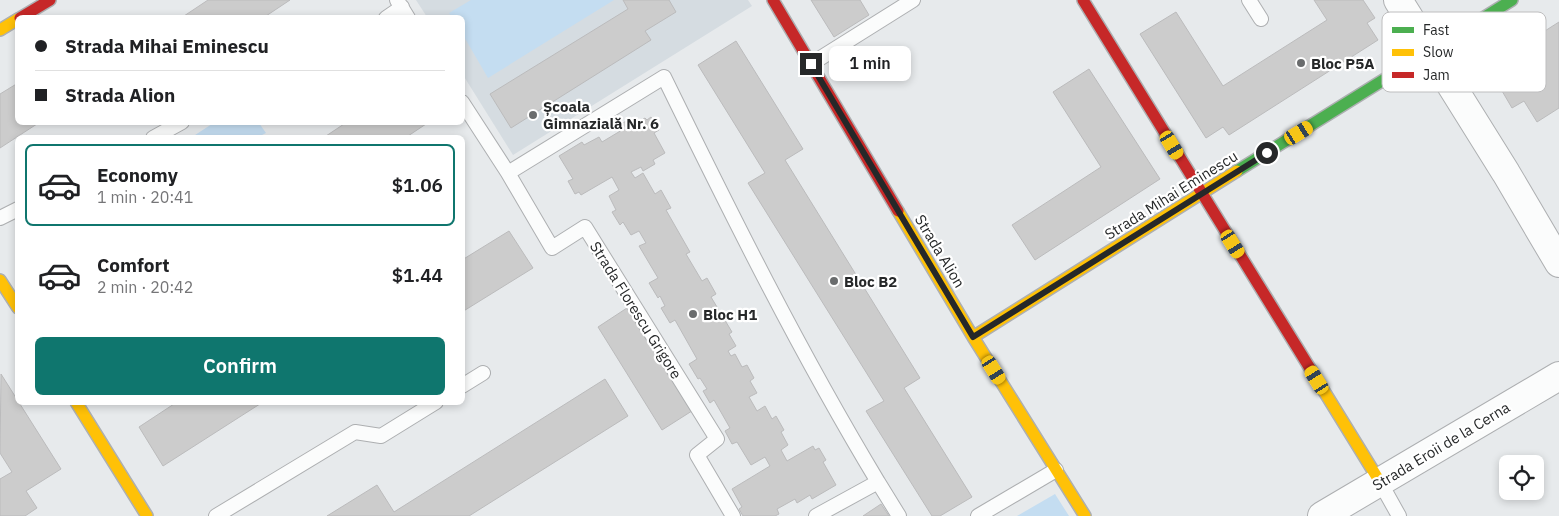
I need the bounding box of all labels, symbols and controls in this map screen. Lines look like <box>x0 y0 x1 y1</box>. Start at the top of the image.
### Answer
legend <box>1382 12 1546 92</box>
text: Fast <box>1423 21 1449 39</box>
text: Strada Mihai Eminescu <box>65 34 269 58</box>
text: Slow <box>1423 43 1454 61</box>
callout: 1 min <box>828 46 911 82</box>
route end <box>800 53 822 75</box>
text: 1 min <box>849 53 891 73</box>
place label: Bloc P5A <box>1311 54 1374 73</box>
marker: Bloc P5A <box>1295 57 1307 69</box>
text: Jam <box>1423 66 1450 84</box>
text: Strada Alion <box>65 83 175 107</box>
place label: Școala Gimnazială Nr. 6 <box>543 97 659 133</box>
marker: Școala Gimnazială Nr. 6 <box>527 109 539 121</box>
car <box>1282 119 1315 147</box>
car <box>1157 128 1186 162</box>
route start <box>1256 142 1278 164</box>
street label: Strada Mihai Eminescu <box>1101 146 1241 244</box>
icon: car <box>37 163 82 208</box>
text: Economy <box>97 163 178 187</box>
text: $1.06 <box>392 173 443 197</box>
text: 1 min · 20:41 <box>97 187 193 207</box>
street label: Strada Alion <box>911 211 969 291</box>
car <box>1218 227 1247 261</box>
street label: Strada Florescu Grigore <box>586 238 686 382</box>
icon: car <box>37 253 82 298</box>
text: Comfort <box>97 253 170 277</box>
text: $1.44 <box>392 263 443 287</box>
place label: Bloc B2 <box>844 272 897 291</box>
marker: Bloc B2 <box>828 275 840 287</box>
text: 2 min · 20:42 <box>97 277 193 297</box>
place label: Bloc H1 <box>703 305 757 324</box>
marker: Bloc H1 <box>687 308 699 320</box>
button: Confirm <box>35 337 445 395</box>
car <box>979 353 1008 387</box>
car <box>1302 363 1331 397</box>
street label: Strada Eroii de la Cerna <box>1369 397 1513 495</box>
map controls <box>1499 455 1544 500</box>
button: locate <box>1499 455 1544 500</box>

